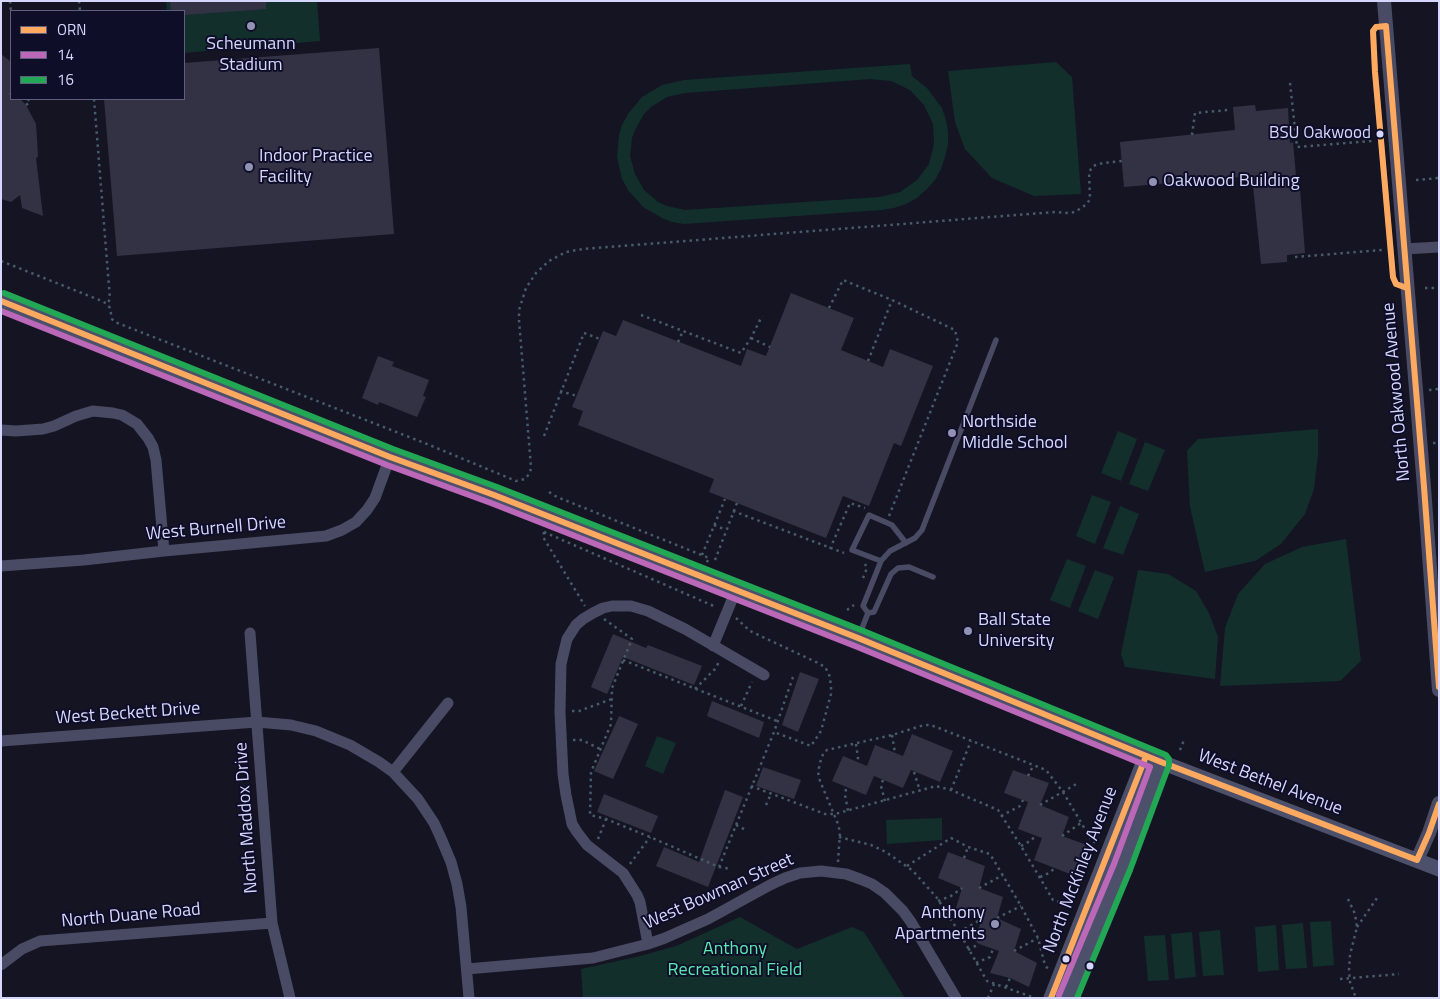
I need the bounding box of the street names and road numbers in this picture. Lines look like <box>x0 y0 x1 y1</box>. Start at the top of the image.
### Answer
street label: North Oakwood Avenue <box>1378 302 1416 482</box>
street label: West Burnell Drive <box>145 512 287 546</box>
street label: West Beckett Drive <box>55 698 201 730</box>
street label: North Maddox Drive <box>231 742 263 894</box>
street label: West Bethel Avenue <box>1195 746 1345 820</box>
street label: North McKinley Avenue <box>1039 784 1123 956</box>
street label: West Bowman Street <box>641 849 797 935</box>
street label: North Duane Road <box>61 899 201 933</box>

